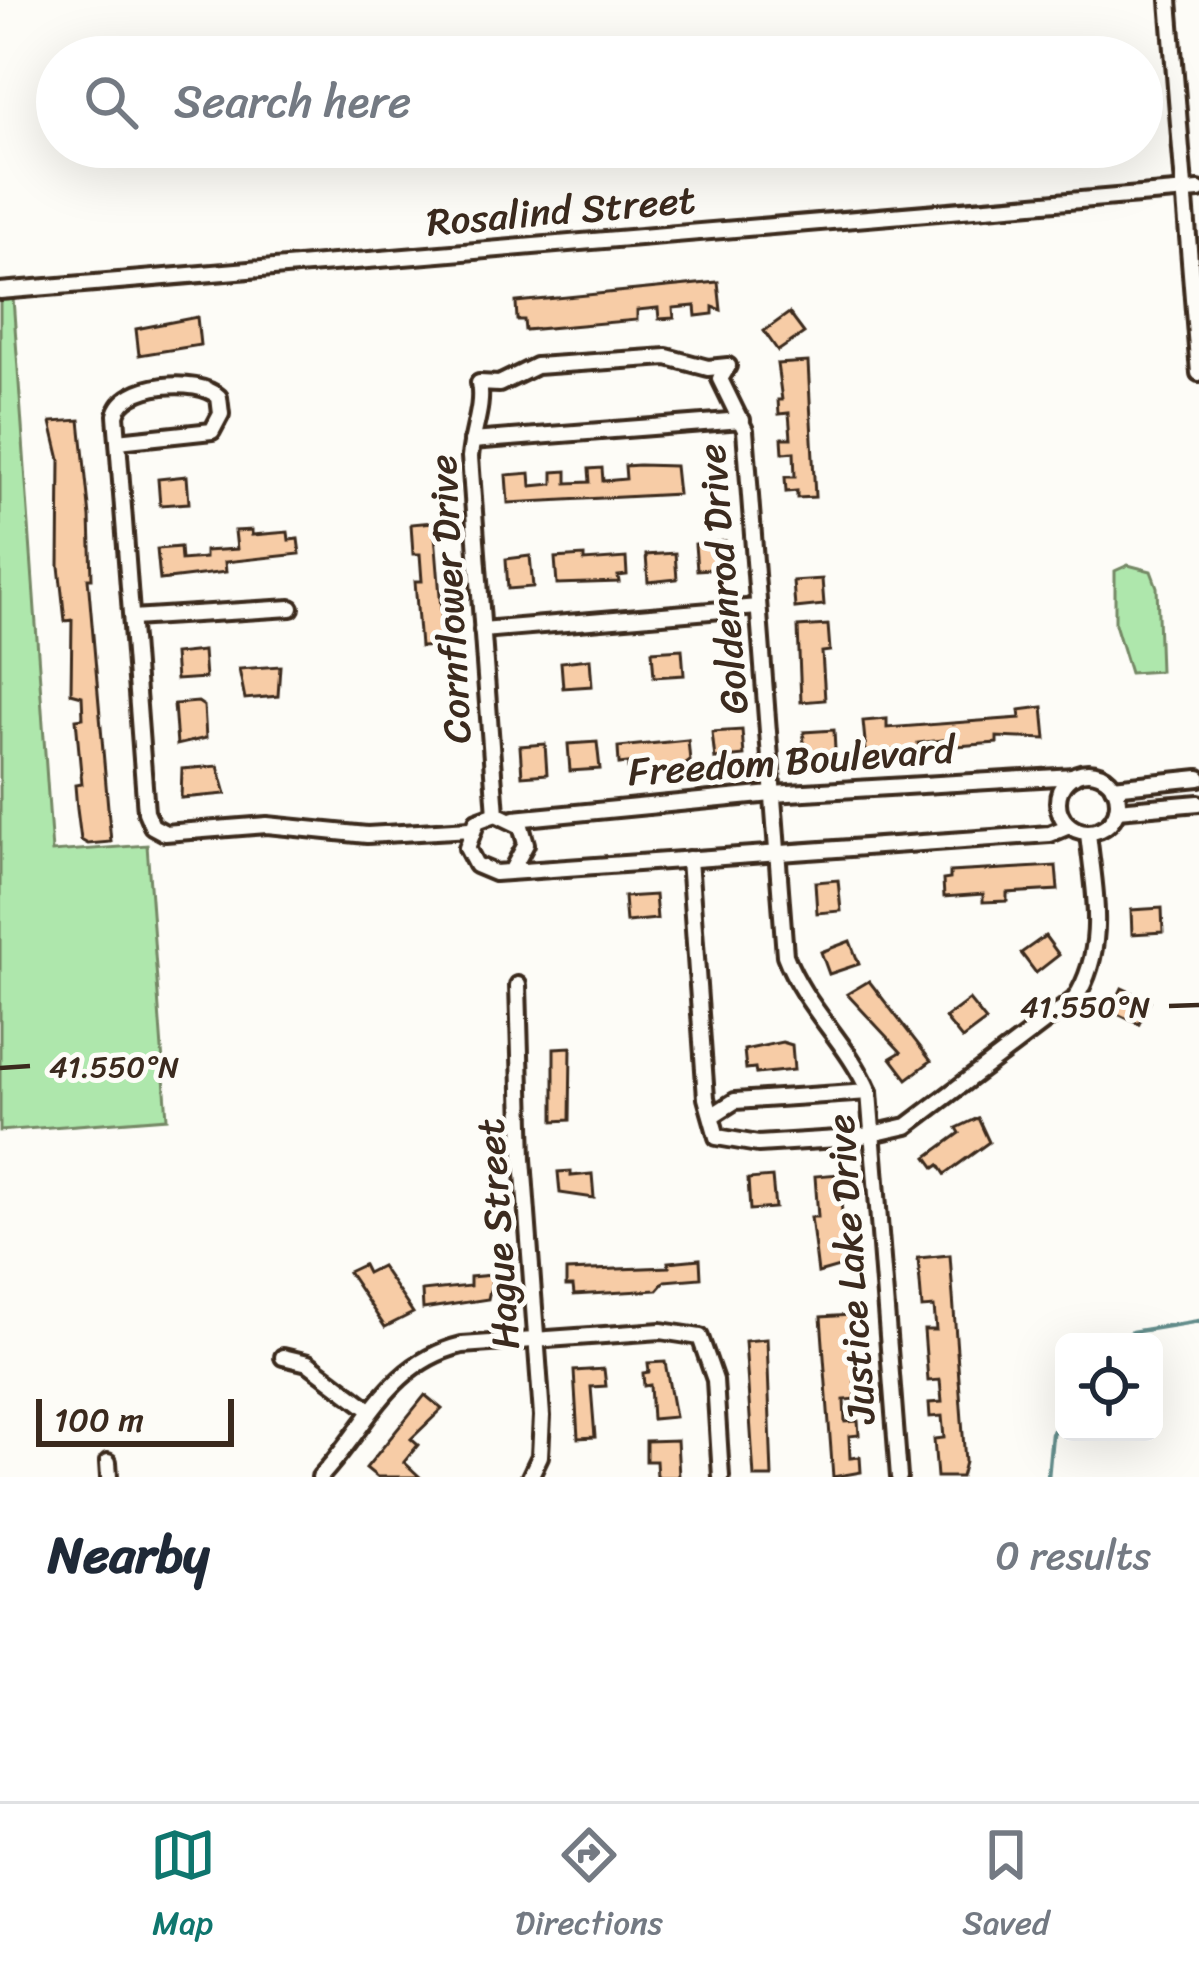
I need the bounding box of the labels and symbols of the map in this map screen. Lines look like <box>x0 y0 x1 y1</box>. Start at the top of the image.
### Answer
street label: Rosalind Street <box>424 164 698 257</box>
street label: Goldenrod Drive <box>676 441 769 717</box>
street label: Cornflower Drive <box>407 453 492 745</box>
street label: Freedom Boulevard <box>626 715 959 806</box>
text: 41.550°N <box>1020 980 1150 1034</box>
text: 41.550°N <box>49 1040 179 1094</box>
street label: Justice Lake Drive <box>805 1112 896 1428</box>
street label: Hague Street <box>455 1116 540 1352</box>
scale bar <box>36 1393 234 1446</box>

